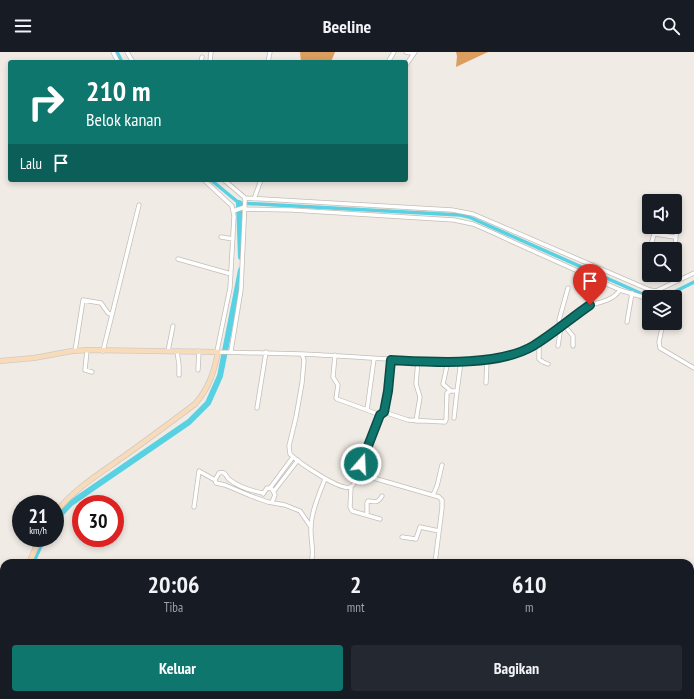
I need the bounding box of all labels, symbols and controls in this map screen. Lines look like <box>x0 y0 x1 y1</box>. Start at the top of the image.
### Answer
icon: menu <box>12 15 34 37</box>
text: Beeline <box>323 15 371 38</box>
icon: search <box>660 15 682 37</box>
text: 210 m <box>86 72 150 109</box>
icon: right <box>20 76 72 128</box>
text: Belok kanan <box>86 108 161 131</box>
icon: arrive <box>50 152 72 174</box>
text: Lalu <box>20 154 42 173</box>
map controls <box>642 194 682 330</box>
button: sound <box>642 194 682 234</box>
button: search <box>642 242 682 282</box>
pin <box>573 264 607 305</box>
icon: arrive <box>579 270 601 292</box>
button: layers <box>642 290 682 330</box>
position arrow <box>340 443 382 485</box>
speed limit sign: 30 <box>72 495 124 547</box>
text: 21 <box>28 503 48 529</box>
text: km/h <box>29 524 47 537</box>
text: 20:06 <box>147 569 199 600</box>
text: 2 <box>350 569 361 600</box>
text: 610 <box>512 569 547 600</box>
text: Tiba <box>164 599 183 616</box>
text: mnt <box>347 599 365 616</box>
text: m <box>525 599 534 616</box>
button: Keluar <box>12 645 343 691</box>
button: Bagikan <box>351 645 682 691</box>

